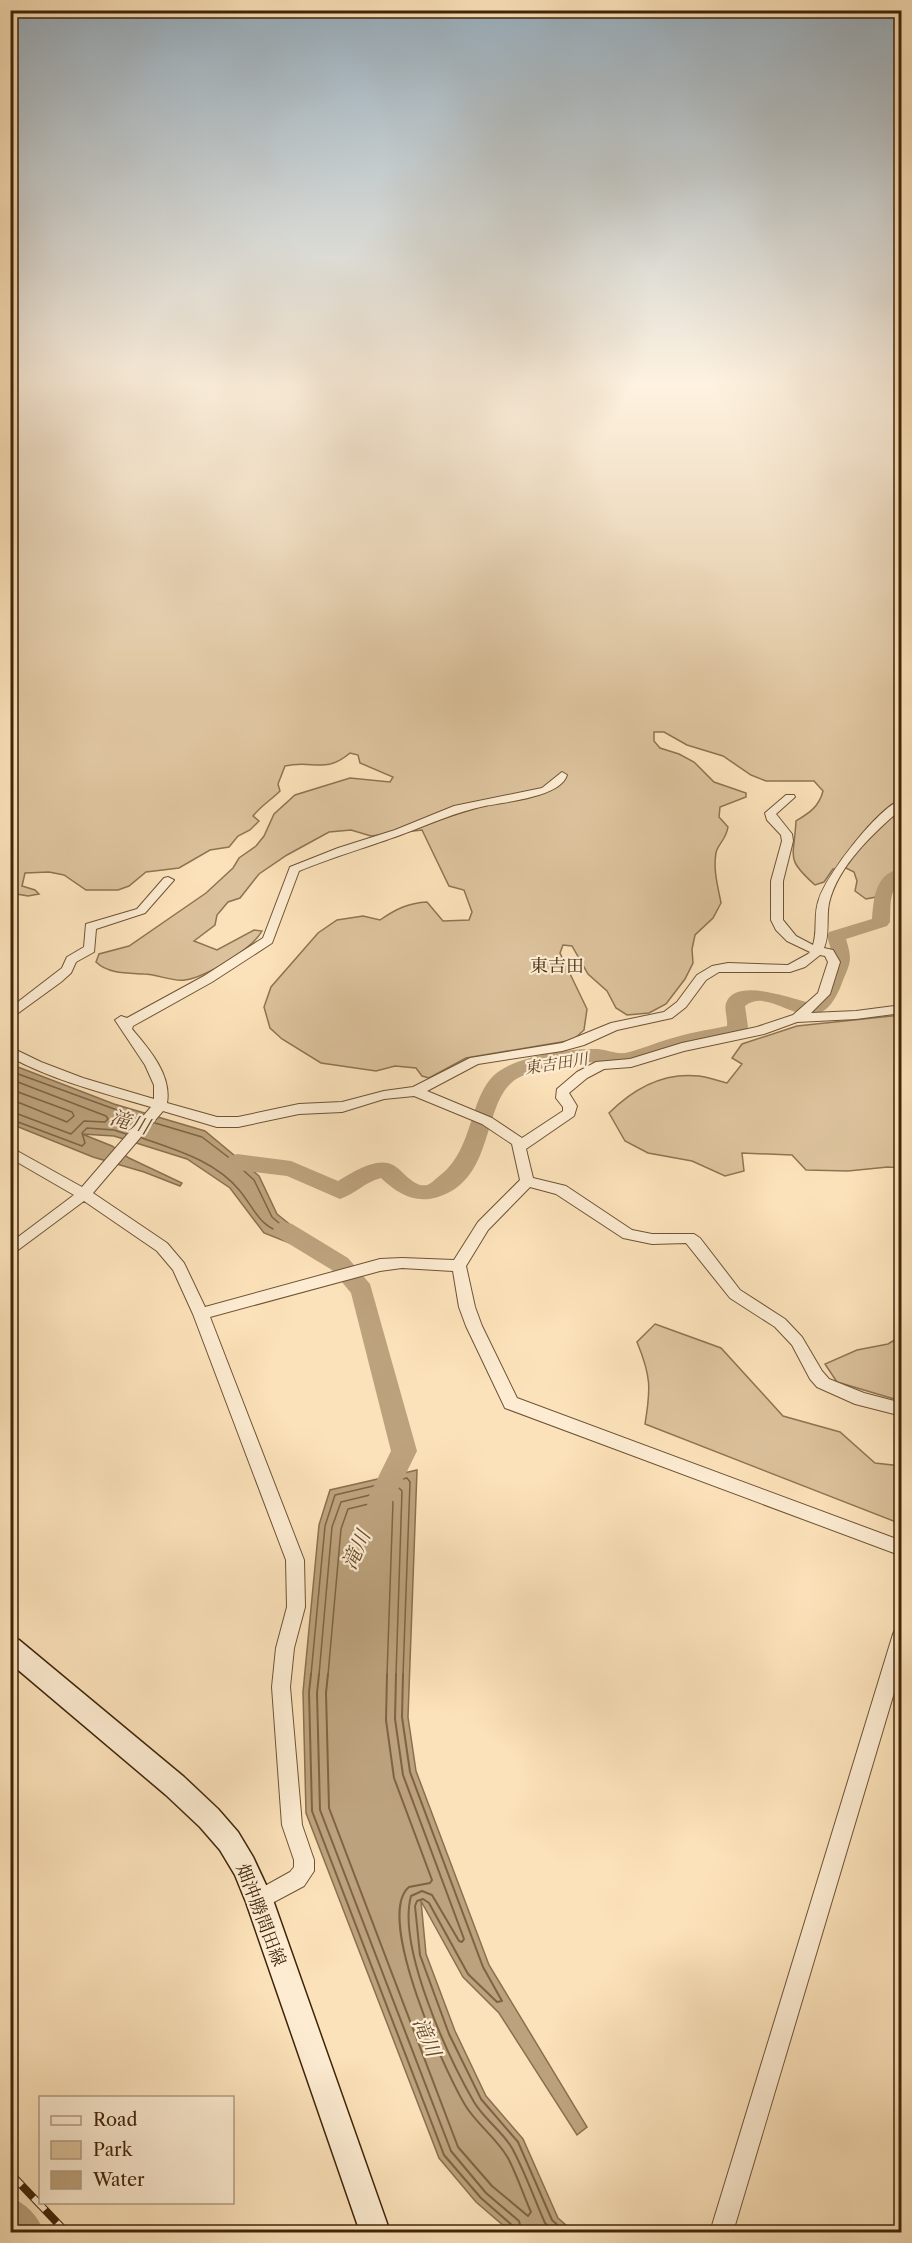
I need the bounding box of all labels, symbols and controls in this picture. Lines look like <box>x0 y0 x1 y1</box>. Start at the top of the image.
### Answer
district label: 東吉田 <box>530 955 584 977</box>
water label: 東吉田川 <box>523 1048 591 1078</box>
water label: 滝川 <box>107 1105 154 1140</box>
water label: 滝川 <box>337 1525 376 1573</box>
street label: 畑沖勝間田線 <box>231 1861 291 1969</box>
water label: 滝川 <box>408 2014 447 2062</box>
legend <box>39 2096 234 2204</box>
text: Road <box>93 2109 138 2131</box>
text: Park <box>93 2139 134 2161</box>
text: Water <box>92 2169 145 2191</box>

